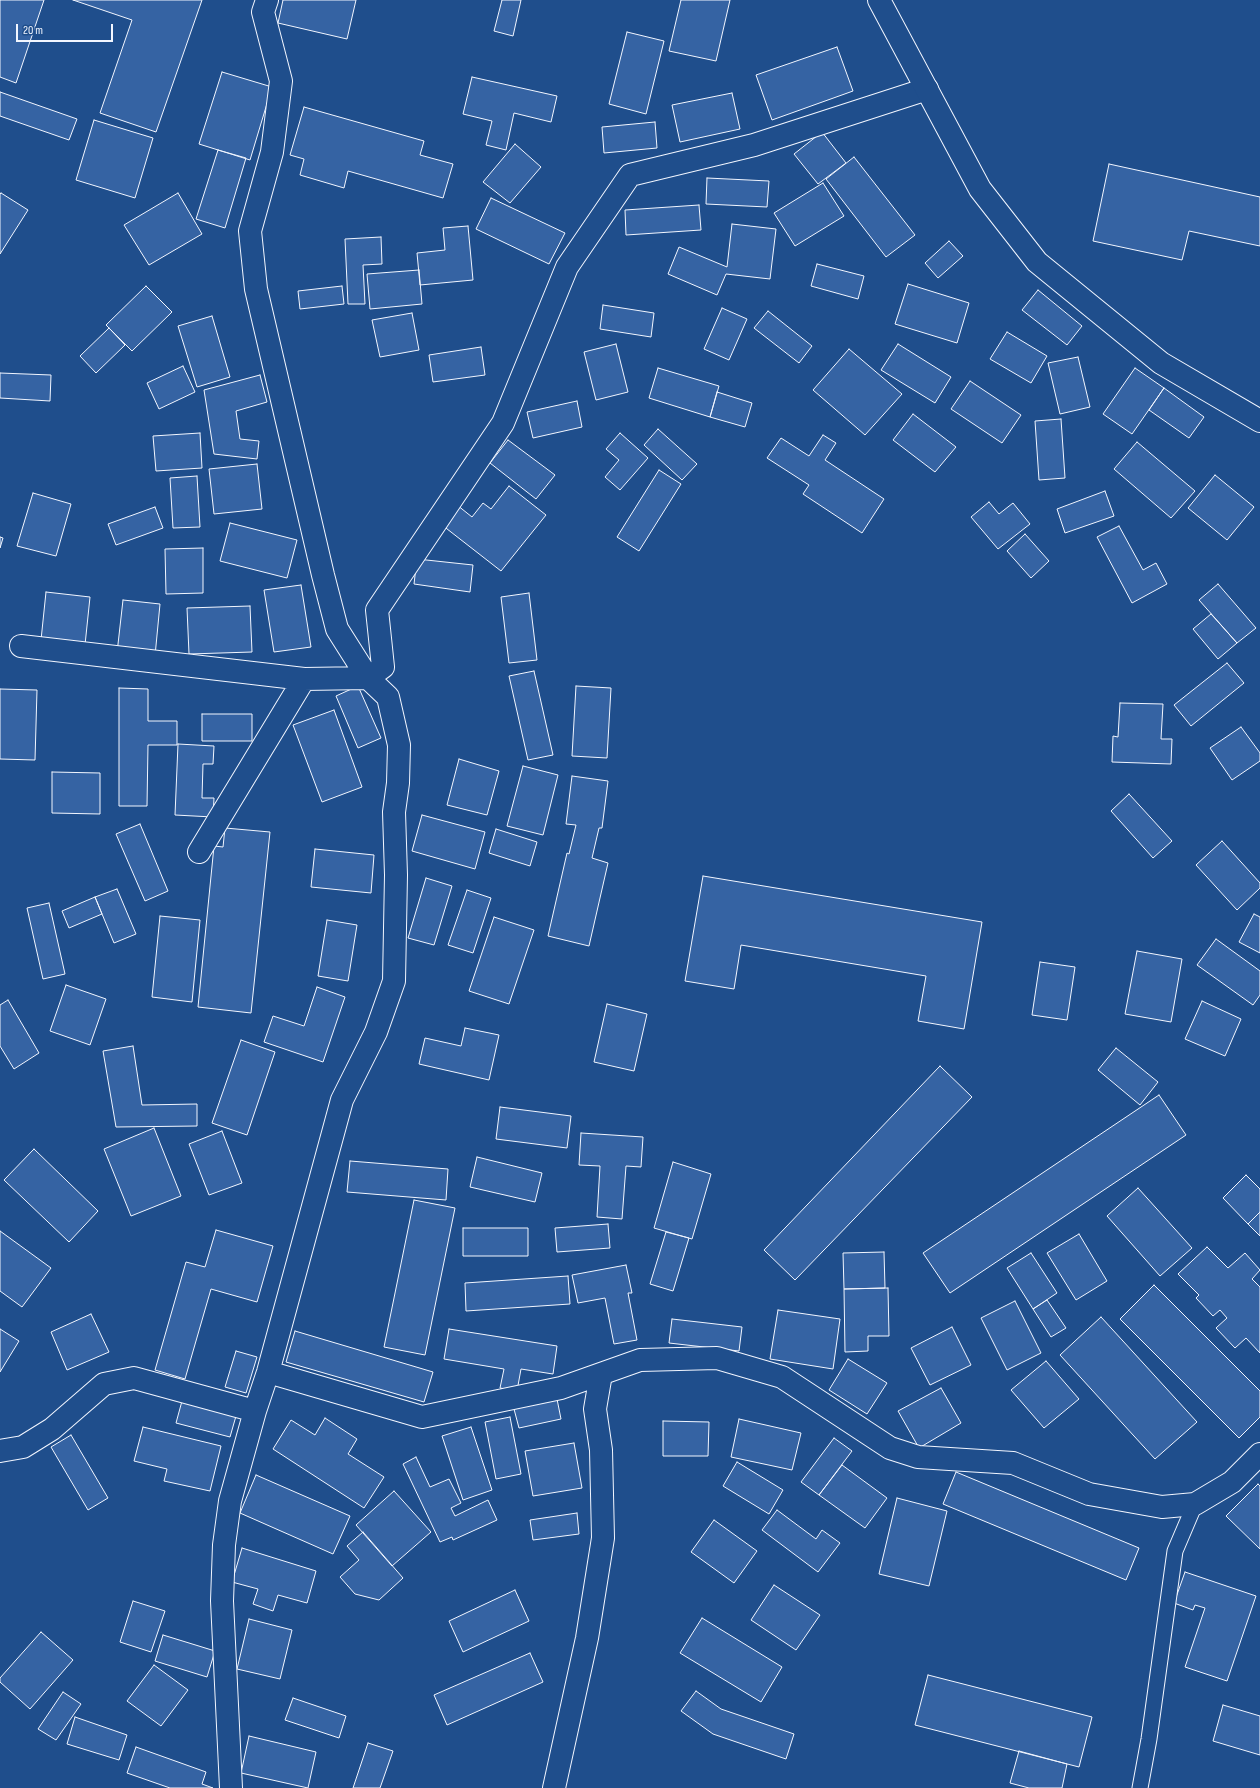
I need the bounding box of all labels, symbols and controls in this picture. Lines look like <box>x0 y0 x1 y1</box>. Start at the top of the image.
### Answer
scale bar <box>18 16 115 42</box>
text: 20 m <box>23 23 43 38</box>

